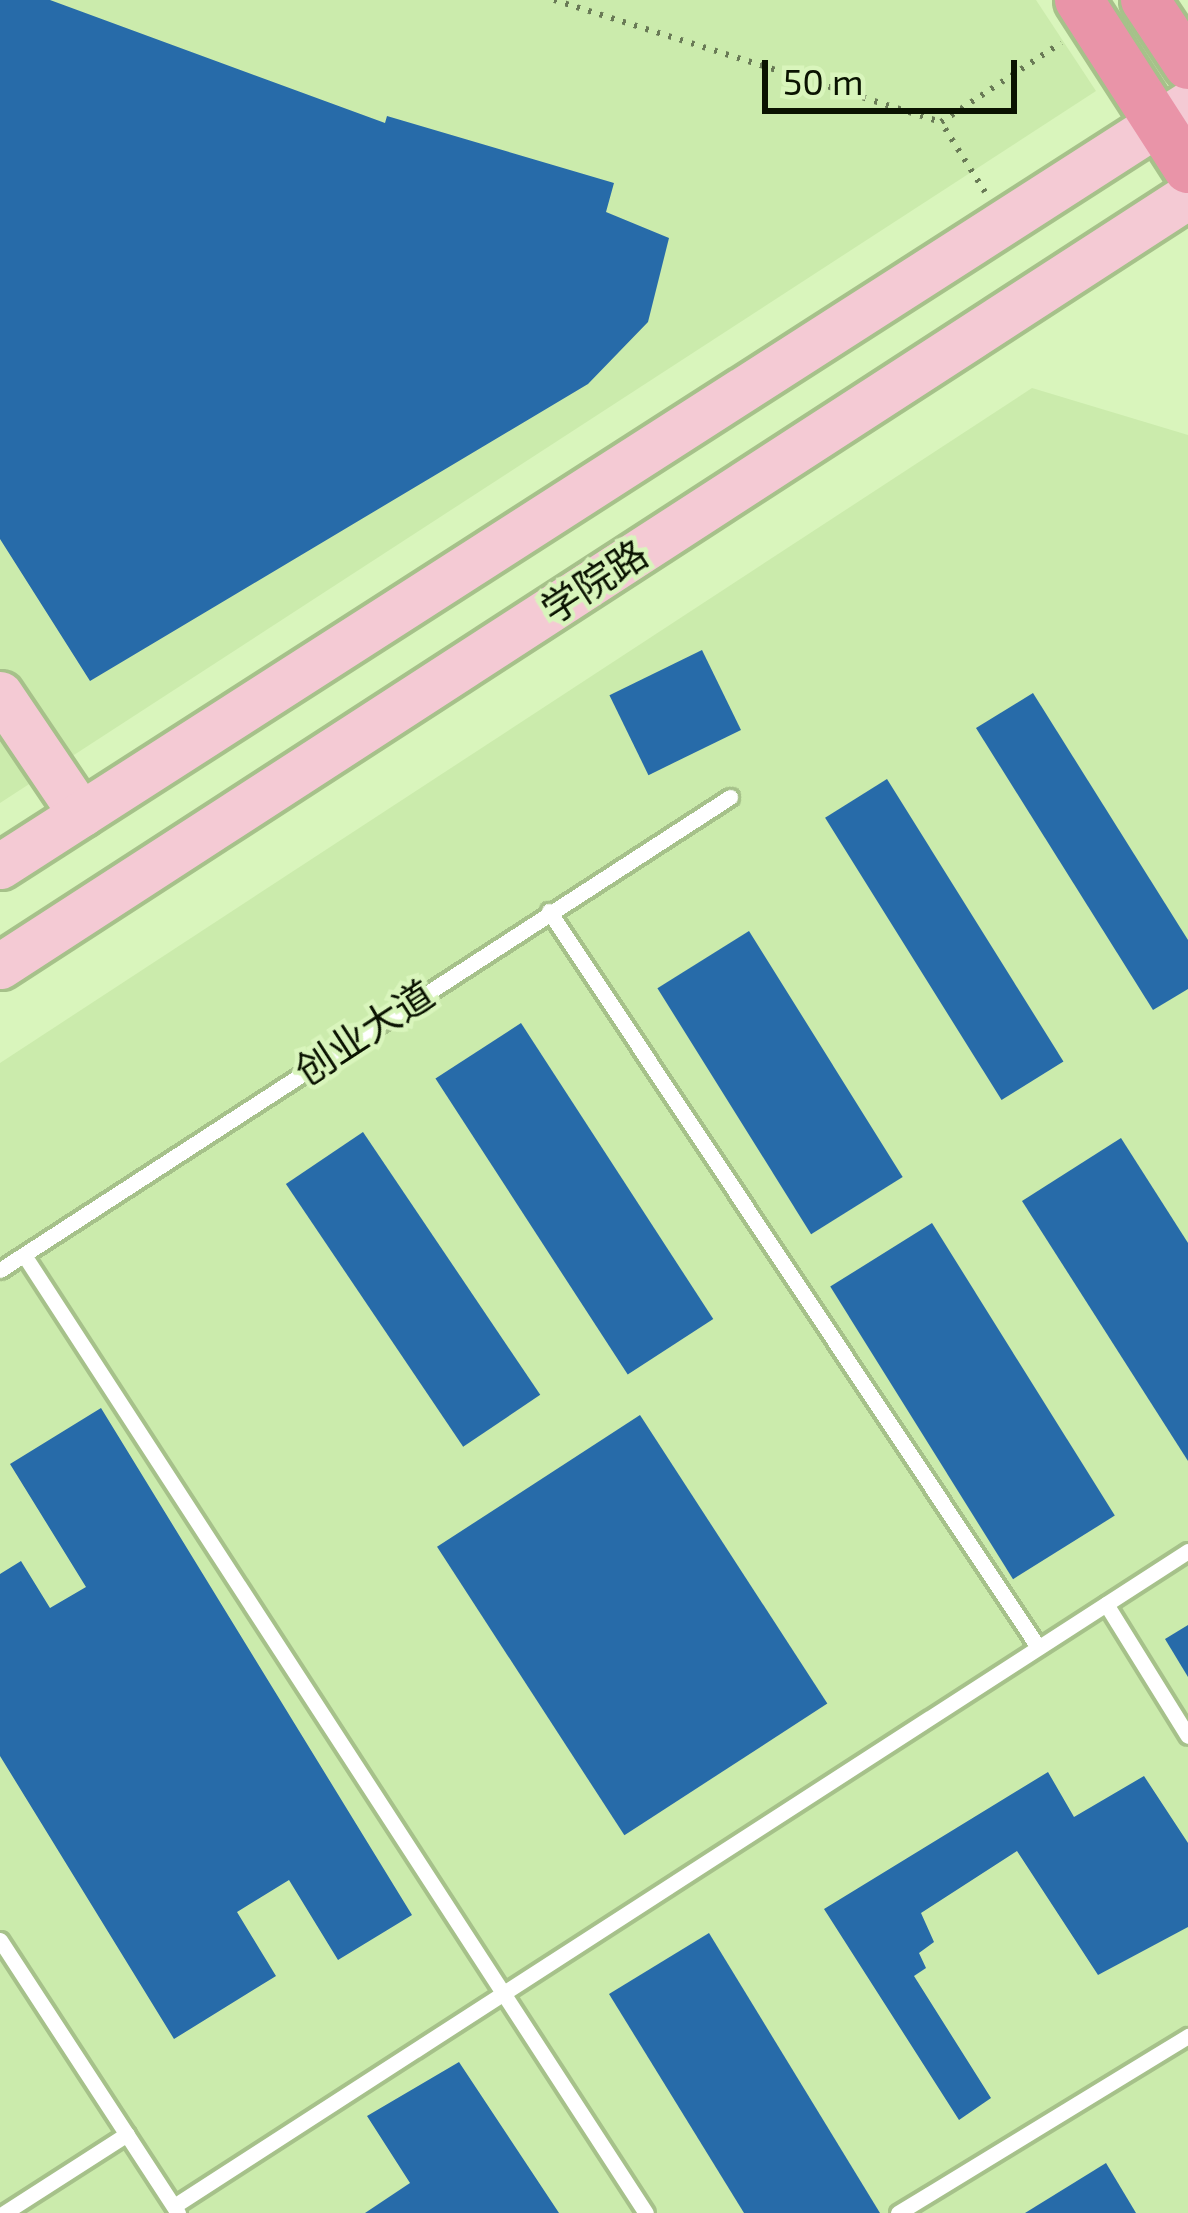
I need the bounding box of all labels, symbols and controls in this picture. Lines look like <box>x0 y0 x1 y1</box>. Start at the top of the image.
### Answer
scale bar <box>768 36 1023 110</box>
text: 50 m <box>783 59 864 102</box>
street label: 学院路 <box>532 530 656 632</box>
street label: 创业大道 <box>286 970 442 1094</box>

